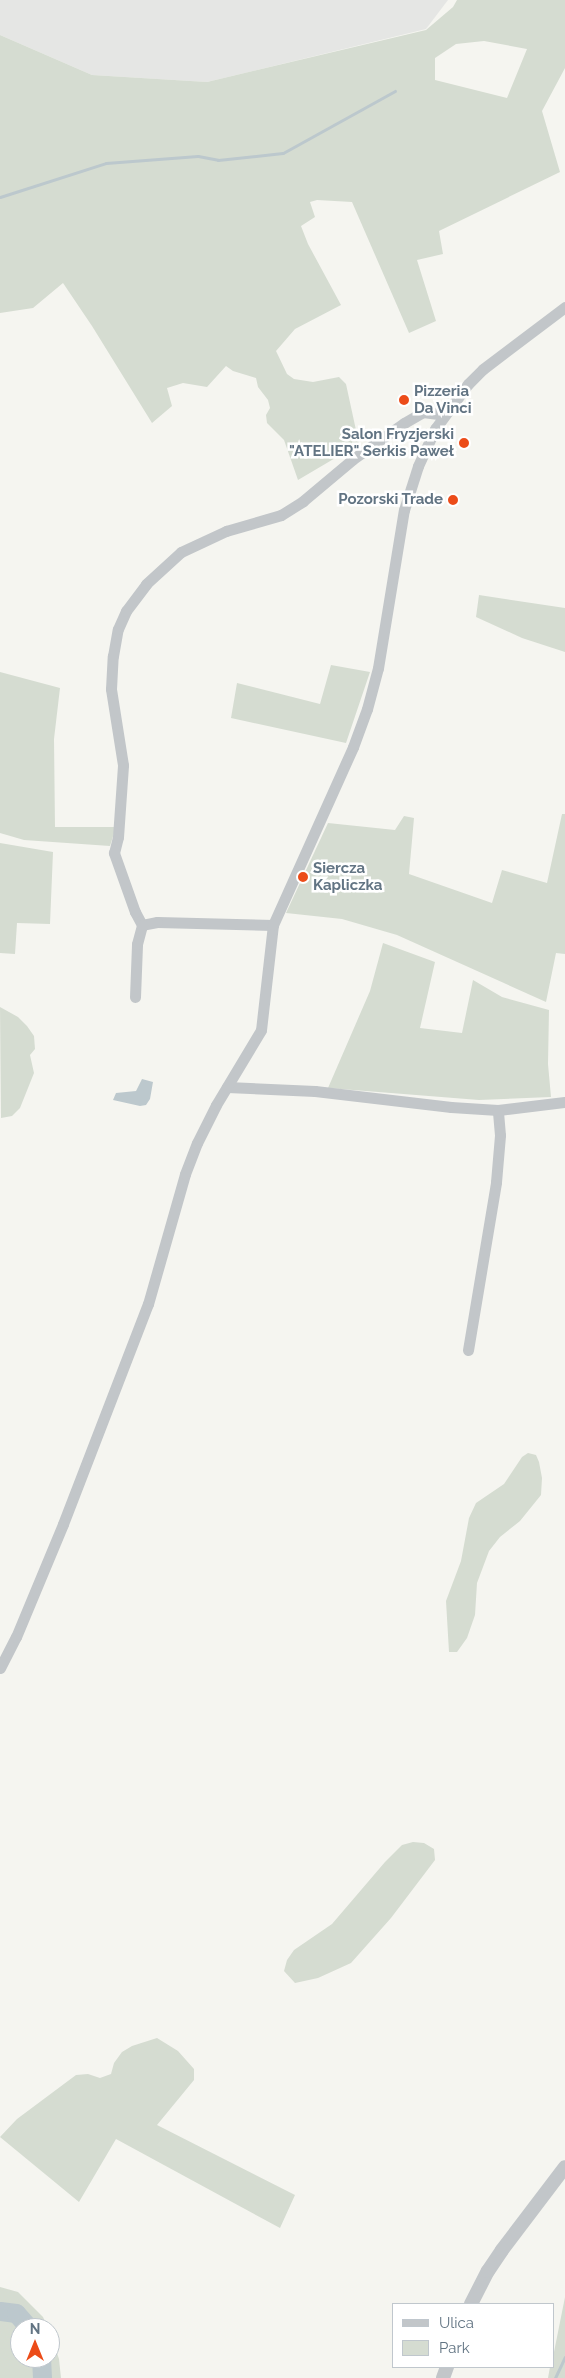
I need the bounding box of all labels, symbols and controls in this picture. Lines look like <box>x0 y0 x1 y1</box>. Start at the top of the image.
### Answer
place label: Pizzeria Da Vinci <box>414 382 472 417</box>
marker: Pizzeria Da Vinci <box>398 394 410 406</box>
place label: Salon Fryzjerski "ATELIER" Serkis Paweł <box>289 425 454 460</box>
marker: Salon Fryzjerski "ATELIER" Serkis Paweł <box>458 437 470 449</box>
place label: Pozorski Trade <box>338 491 443 509</box>
marker: Pozorski Trade <box>447 494 459 506</box>
place label: Siercza Kapliczka <box>313 859 382 894</box>
marker: Siercza Kapliczka <box>297 871 309 883</box>
legend <box>392 2303 555 2368</box>
text: Ulica <box>439 2314 474 2332</box>
north arrow <box>10 2318 60 2368</box>
text: N <box>30 2321 40 2337</box>
text: Park <box>439 2339 470 2357</box>

